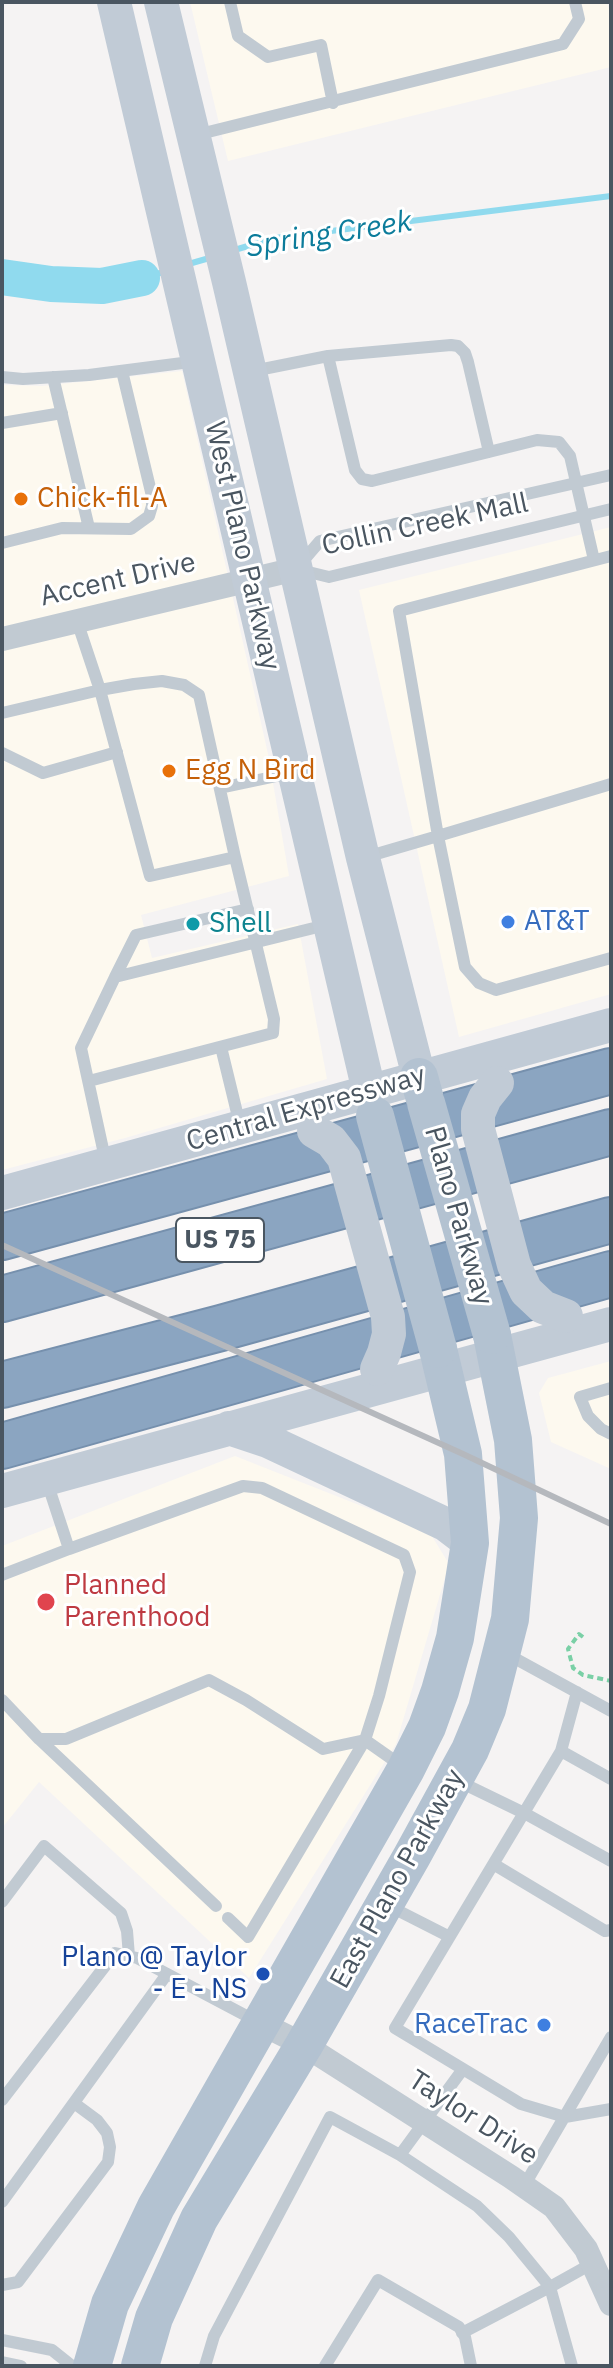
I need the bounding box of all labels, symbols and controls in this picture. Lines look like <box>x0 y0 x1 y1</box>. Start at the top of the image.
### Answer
water label: Spring Creek <box>243 204 415 266</box>
street label: West Plano Parkway <box>197 418 287 674</box>
place label: Chick-fil-A <box>37 482 168 516</box>
street label: Collin Creek Mall <box>319 487 531 563</box>
marker: Chick-fil-A <box>12 490 30 508</box>
street label: Accent Drive <box>37 546 199 614</box>
place label: Egg N Bird <box>185 754 315 788</box>
marker: Egg N Bird <box>160 762 178 780</box>
place label: AT&T <box>524 905 589 939</box>
place label: Shell <box>209 907 272 941</box>
marker: AT&T <box>499 913 517 931</box>
marker: Shell <box>184 915 202 933</box>
street label: Central Expressway <box>183 1059 429 1159</box>
street label: Plano Parkway <box>416 1123 500 1309</box>
road number: US 75 <box>176 1218 264 1262</box>
place label: Planned Parenthood <box>64 1569 210 1635</box>
marker: Planned Parenthood <box>35 1591 57 1613</box>
street label: East Plano Parkway <box>324 1763 472 1995</box>
place label: Plano @ Taylor - E - NS <box>61 1941 247 2007</box>
marker: Plano @ Taylor - E - NS <box>254 1965 272 1983</box>
place label: RaceTrac <box>414 2008 528 2042</box>
marker: RaceTrac <box>535 2016 553 2034</box>
street label: Taylor Drive <box>402 2064 544 2172</box>

